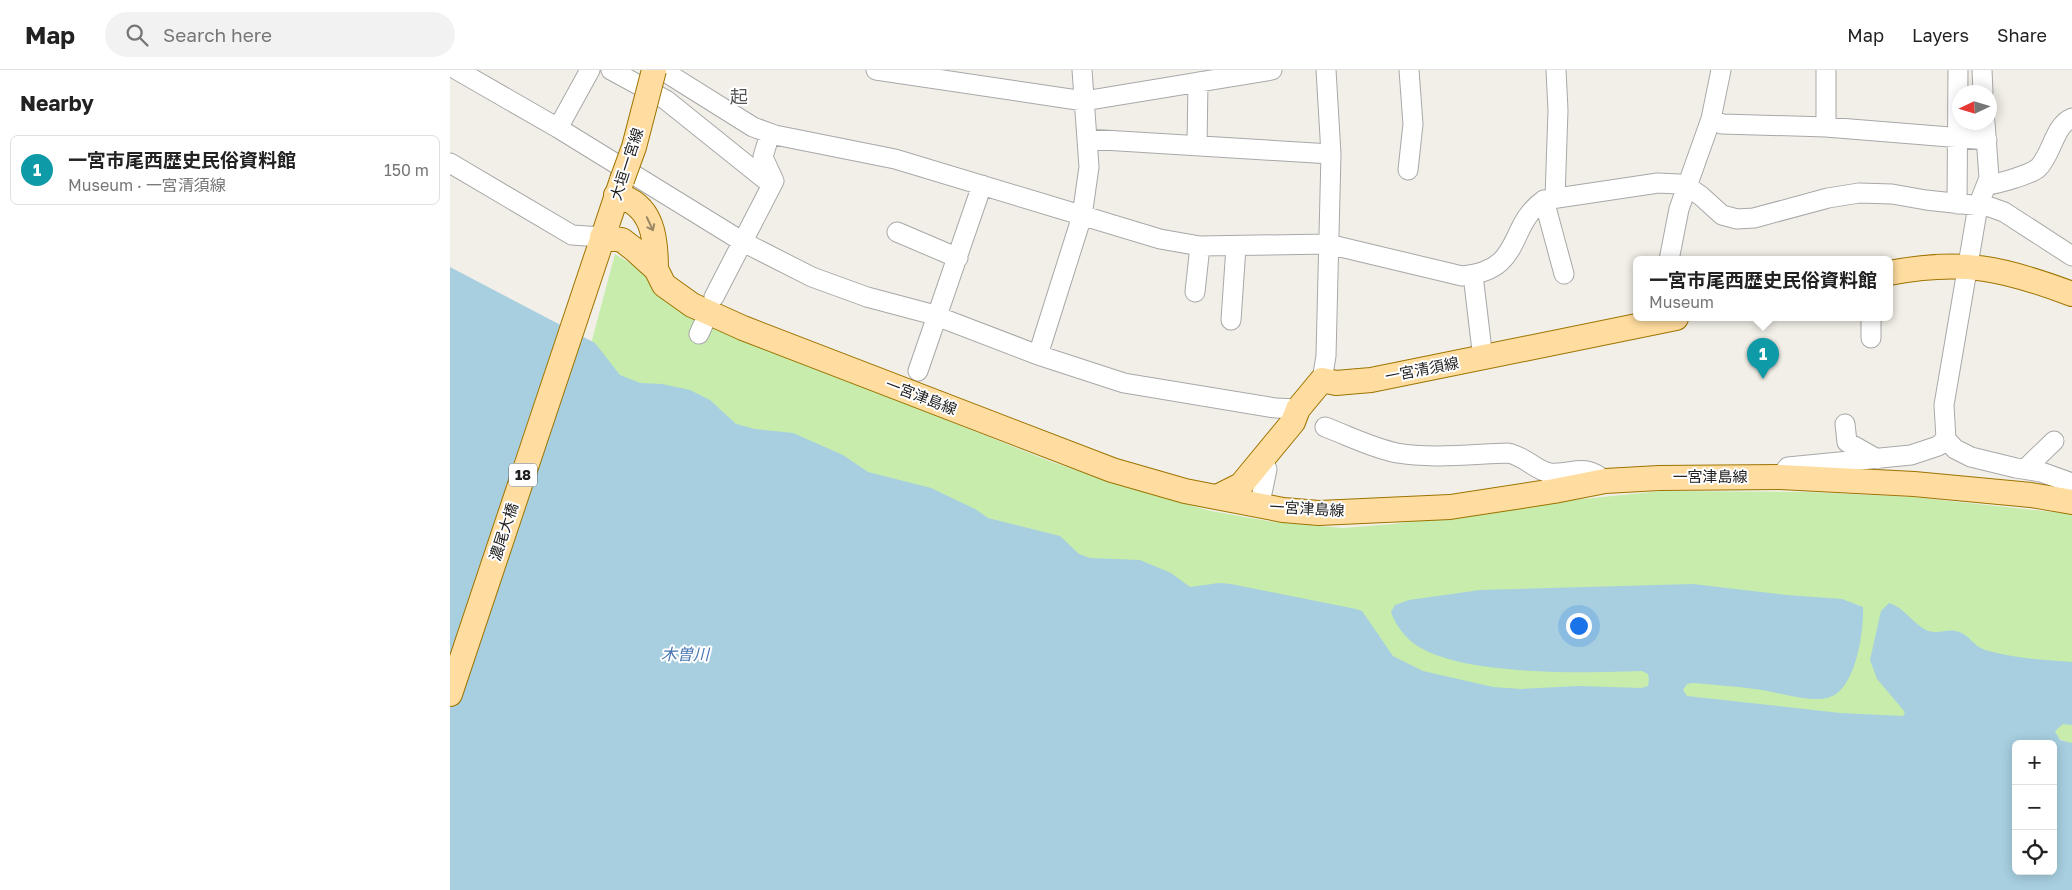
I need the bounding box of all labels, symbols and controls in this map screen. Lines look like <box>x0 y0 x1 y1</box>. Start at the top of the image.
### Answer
search box <box>105 12 455 57</box>
text: Map <box>25 20 75 49</box>
icon: search <box>123 21 151 49</box>
text: Search here <box>163 23 272 46</box>
text: Map <box>1847 24 1884 46</box>
text: Layers <box>1912 24 1969 46</box>
text: Share <box>1997 24 2047 46</box>
district label: 起 <box>730 85 748 107</box>
north arrow <box>1952 85 1997 130</box>
text: Nearby <box>20 90 94 116</box>
street label: 大垣一宮線 <box>606 125 646 202</box>
text: 一宮市尾西歴史民俗資料館 <box>68 148 296 171</box>
text: 1 <box>33 160 41 180</box>
text: 150 m <box>384 160 429 180</box>
text: Museum · 一宮清須線 <box>68 175 226 195</box>
one-way arrow <box>645 216 655 231</box>
popup <box>1633 256 1893 321</box>
text: 一宮市尾西歴史民俗資料館 <box>1649 268 1877 291</box>
text: Museum <box>1649 292 1714 312</box>
pin: 1 <box>1747 338 1779 379</box>
street label: 一宮清須線 <box>1383 353 1460 385</box>
street label: 一宮津島線 <box>883 374 960 418</box>
road number: 18 <box>509 464 537 486</box>
street label: 一宮津島線 <box>1672 467 1748 485</box>
street label: 一宮津島線 <box>1269 497 1345 519</box>
street label: 濃尾大橋 <box>485 500 521 563</box>
your location <box>1566 613 1592 639</box>
water label: 木曽川 <box>661 644 711 664</box>
map controls <box>2012 740 2057 875</box>
button: + <box>2012 740 2057 785</box>
button: − <box>2012 785 2057 830</box>
button: locate <box>2012 830 2057 875</box>

